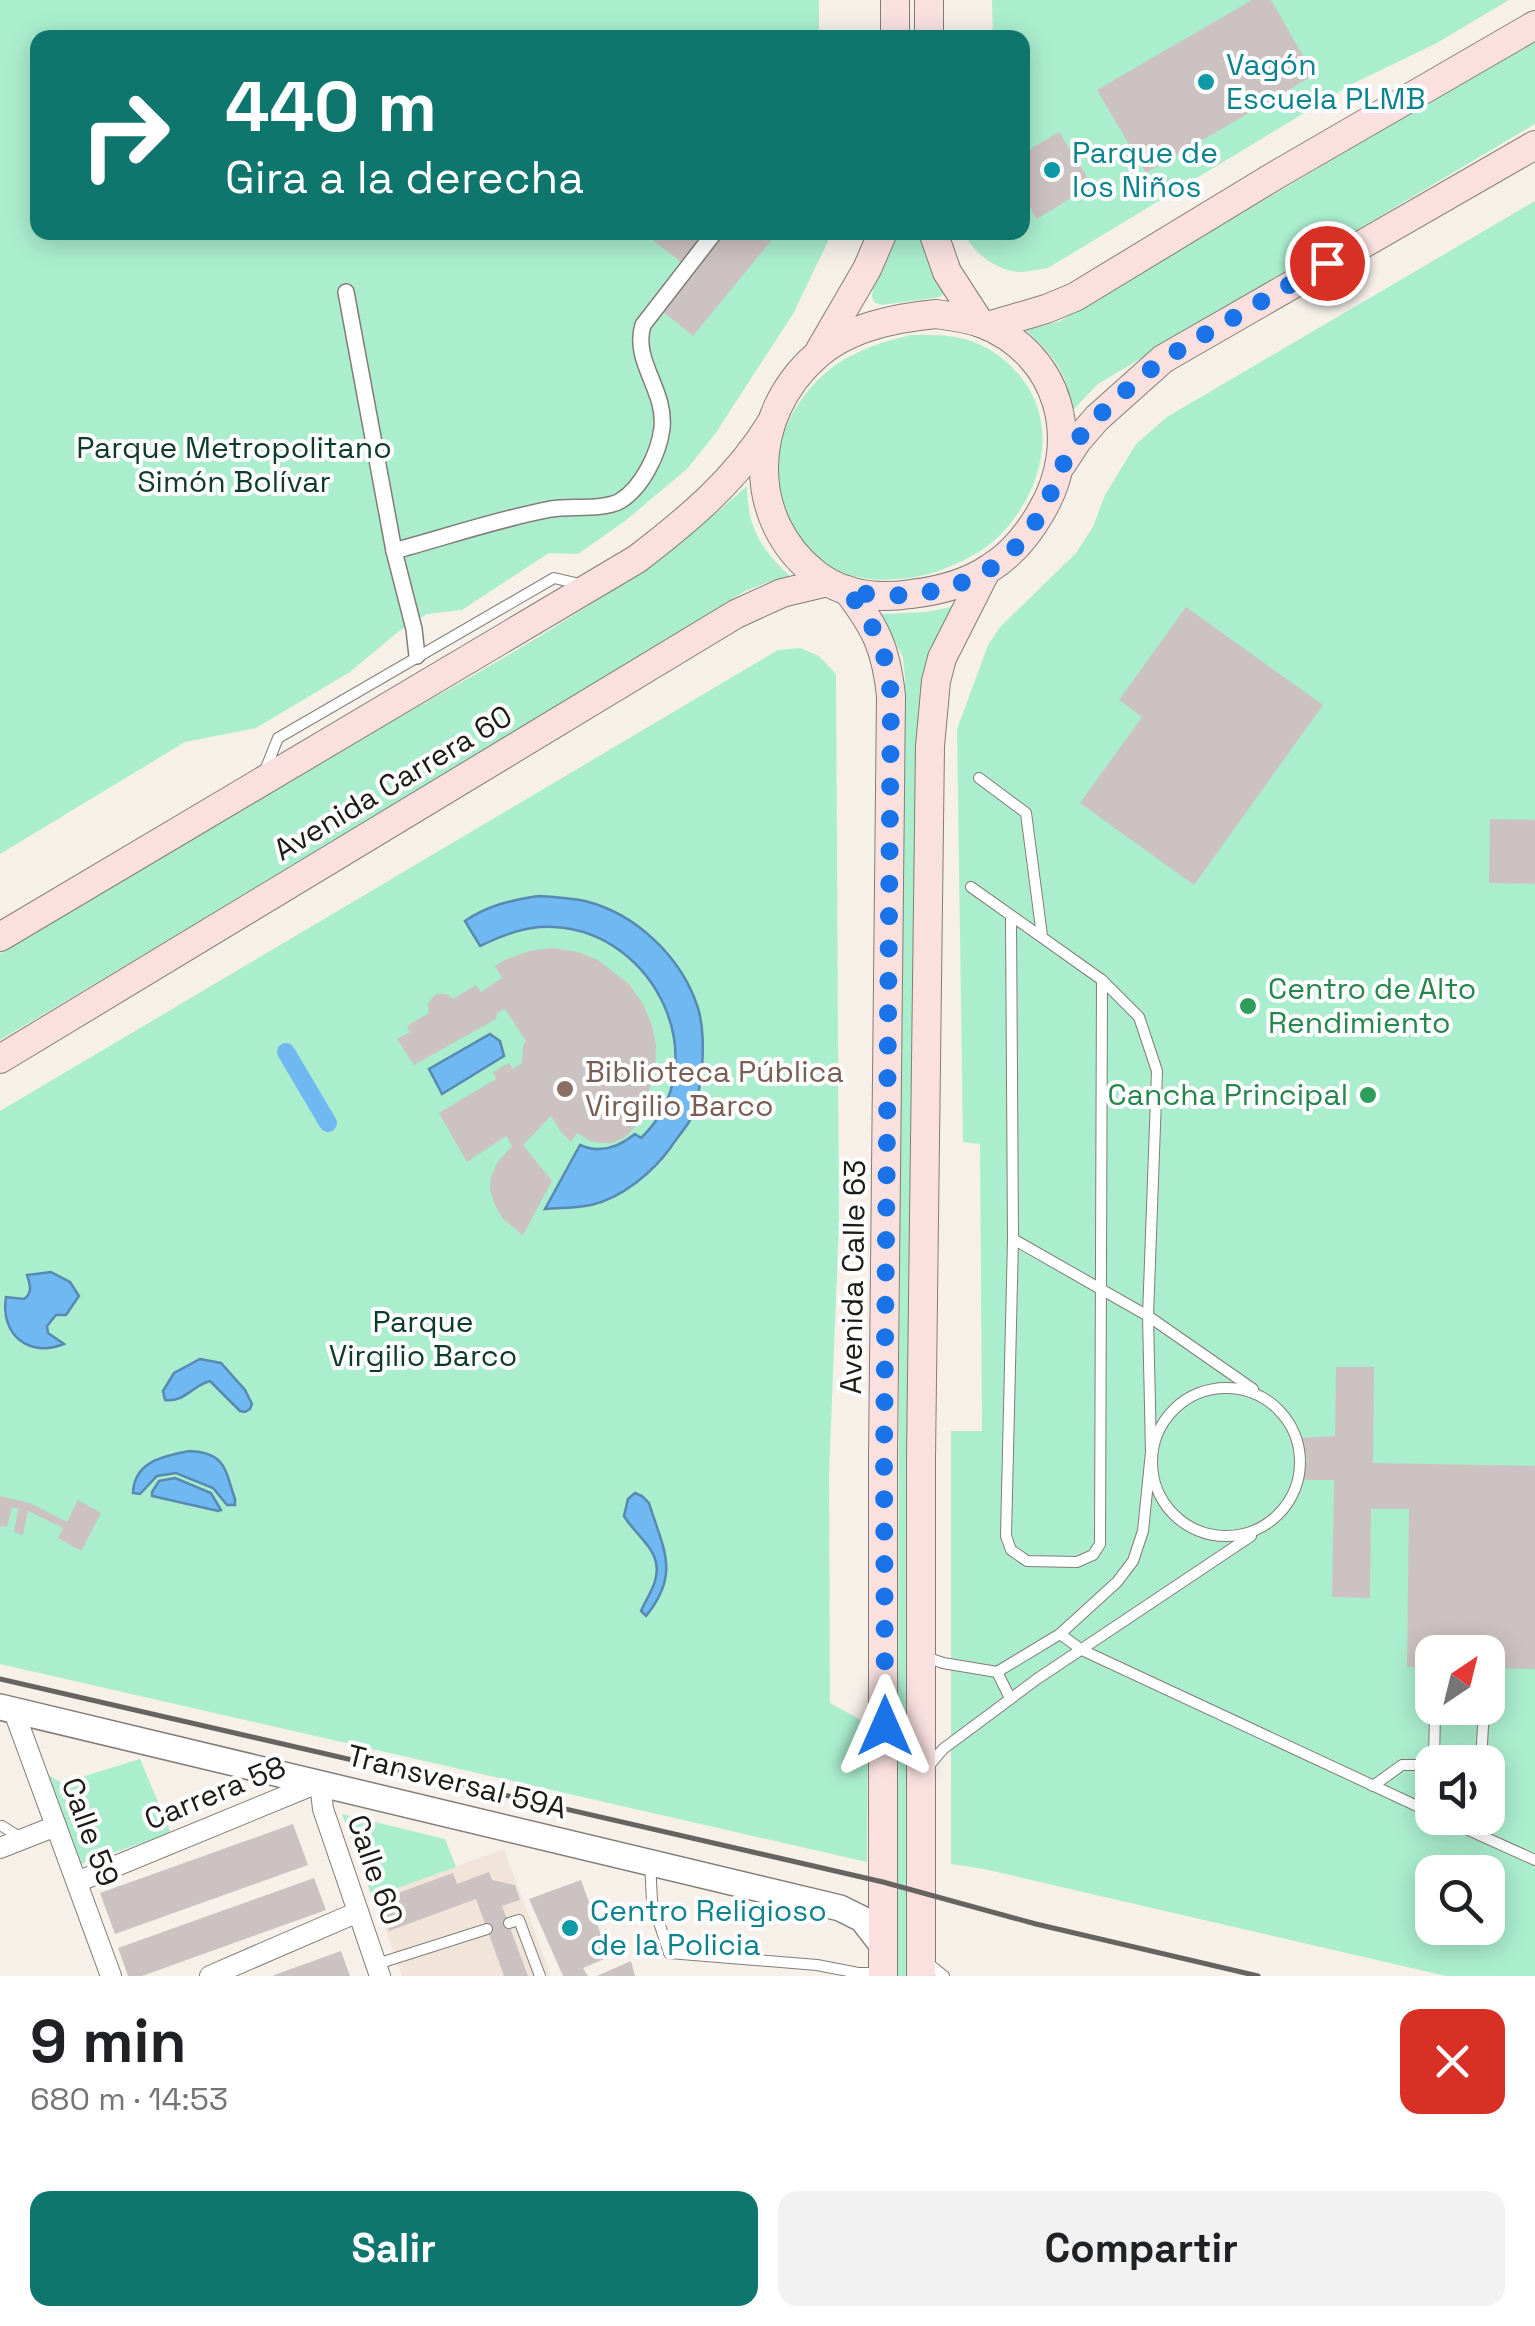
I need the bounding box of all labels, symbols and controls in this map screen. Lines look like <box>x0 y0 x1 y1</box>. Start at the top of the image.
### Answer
place label: Vagón Escuela PLMB <box>1226 45 1425 118</box>
text: 440 m <box>225 62 437 151</box>
icon: right <box>60 70 190 200</box>
marker: Vagón Escuela PLMB <box>1195 71 1217 93</box>
place label: Parque de los Niños <box>1072 133 1218 206</box>
text: Gira a la derecha <box>225 149 584 206</box>
marker: Parque de los Niños <box>1041 159 1063 181</box>
pin <box>1285 221 1370 306</box>
icon: arrive <box>1300 236 1355 291</box>
park label: Parque Metropolitano Simón Bolívar <box>76 428 392 501</box>
street label: Avenida Carrera 60 <box>266 696 519 869</box>
place label: Centro de Alto Rendimiento <box>1268 969 1476 1042</box>
marker: Centro de Alto Rendimiento <box>1237 995 1259 1017</box>
place label: Biblioteca Pública Virgilio Barco <box>585 1052 844 1125</box>
place label: Cancha Principal <box>1108 1075 1348 1114</box>
marker: Biblioteca Pública Virgilio Barco <box>554 1078 576 1100</box>
marker: Cancha Principal <box>1357 1084 1379 1106</box>
street label: Avenida Calle 63 <box>831 1159 874 1395</box>
park label: Parque Virgilio Barco <box>329 1302 517 1375</box>
north arrow <box>1415 1635 1505 1725</box>
map controls <box>1415 1635 1505 1945</box>
position arrow <box>833 1674 937 1778</box>
street label: Transversal 59A <box>343 1735 571 1828</box>
button: sound <box>1415 1745 1505 1835</box>
street label: Carrera 58 <box>139 1747 291 1838</box>
street label: Calle 59 <box>53 1772 128 1892</box>
street label: Calle 60 <box>338 1809 413 1930</box>
button: search <box>1415 1855 1505 1945</box>
place label: Centro Religioso de la Policia <box>590 1891 827 1964</box>
marker: Centro Religioso de la Policia <box>559 1917 581 1939</box>
text: 9 min <box>30 2003 186 2080</box>
button: close <box>1400 2009 1505 2114</box>
text: 680 m · 14:53 <box>30 2079 228 2119</box>
button: Salir <box>30 2191 758 2306</box>
button: Compartir <box>778 2191 1505 2306</box>

